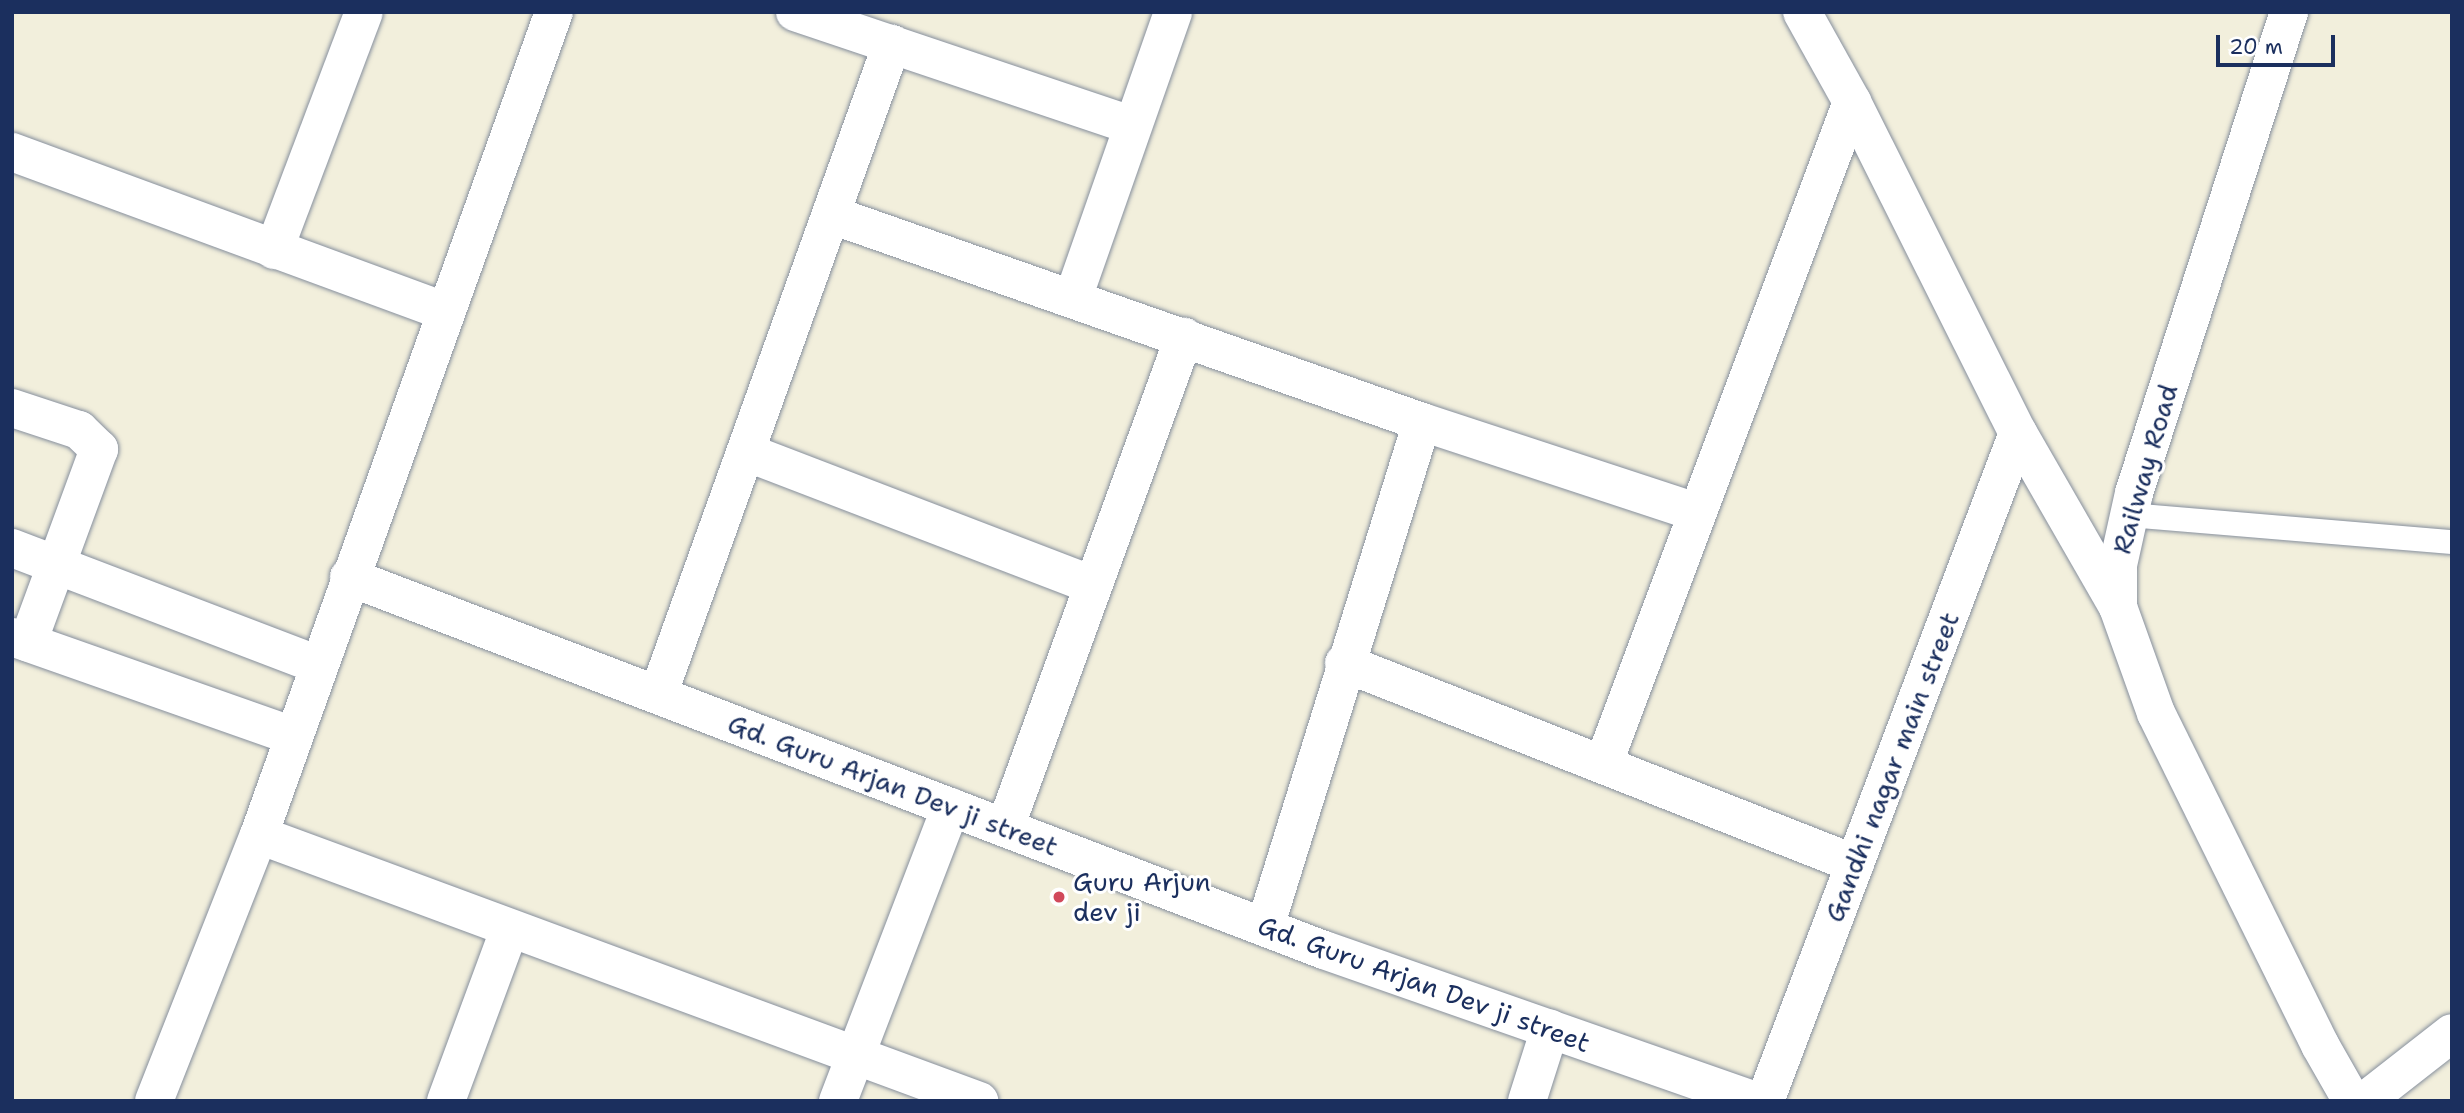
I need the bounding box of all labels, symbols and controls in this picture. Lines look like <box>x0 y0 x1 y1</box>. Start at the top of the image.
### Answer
scale bar <box>2219 21 2338 65</box>
text: 20 m <box>2229 33 2283 61</box>
street label: Railway Road <box>2106 381 2184 557</box>
street label: Gandhi nagar main street <box>1818 608 1966 926</box>
street label: Gd. Guru Arjan Dev ji street <box>724 708 1062 862</box>
place label: Guru Arjun dev ji <box>1073 866 1211 928</box>
marker: Guru Arjun dev ji <box>1051 889 1067 905</box>
street label: Gd. Guru Arjan Dev ji street <box>1254 909 1594 1059</box>

